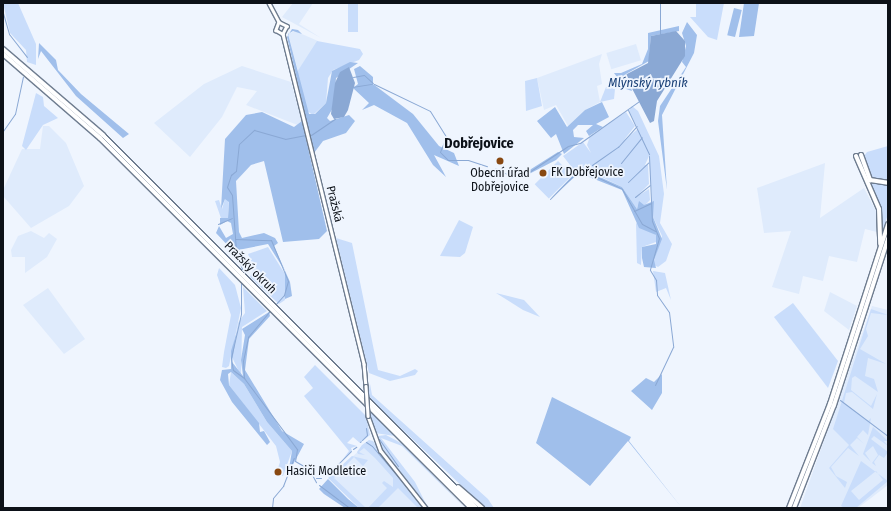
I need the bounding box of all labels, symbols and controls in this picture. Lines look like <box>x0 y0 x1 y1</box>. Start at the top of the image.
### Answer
water label: Mlýnský rybník <box>608 75 688 91</box>
district label: Dobřejovice <box>444 136 514 152</box>
marker: Obecní úřad Dobřejovice <box>495 156 505 166</box>
place label: FK Dobřejovice <box>551 166 623 180</box>
place label: Obecní úřad Dobřejovice <box>470 167 530 195</box>
marker: FK Dobřejovice <box>538 168 548 178</box>
street label: Pražská <box>323 184 345 224</box>
street label: Pražský okruh <box>221 239 279 297</box>
place label: Hasiči Modletice <box>286 465 366 479</box>
marker: Hasiči Modletice <box>273 467 283 477</box>

